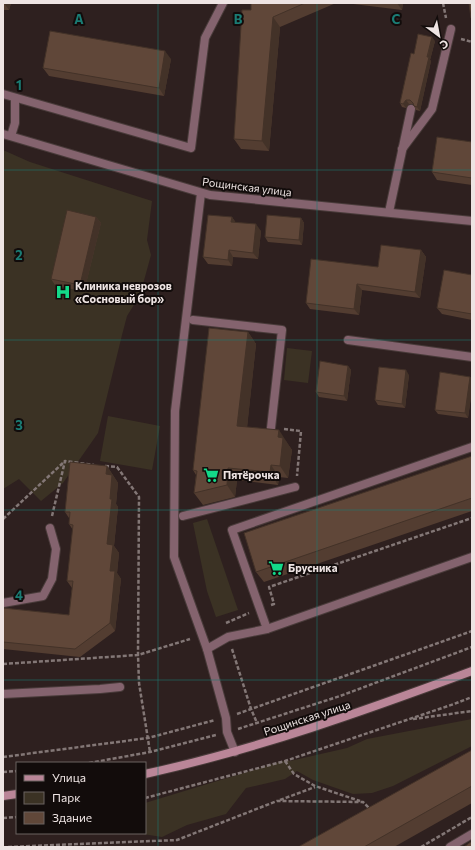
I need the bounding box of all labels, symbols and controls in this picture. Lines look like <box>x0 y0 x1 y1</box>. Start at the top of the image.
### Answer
text: A <box>74 11 84 27</box>
text: B <box>234 11 243 27</box>
text: C <box>392 11 401 27</box>
north arrow <box>419 16 459 56</box>
text: С <box>438 37 451 53</box>
text: 1 <box>16 77 22 93</box>
street label: Рощинская улица <box>202 175 293 198</box>
text: 2 <box>15 247 23 263</box>
place label: Клиника неврозов «Сосновый бор» <box>75 279 172 305</box>
hospital icon: Клиника неврозов «Сосновый бор» <box>54 283 72 301</box>
text: 3 <box>15 417 23 433</box>
supermarket icon: Пятёрочка <box>202 466 220 484</box>
place label: Пятёрочка <box>223 468 280 481</box>
supermarket icon: Брусника <box>267 559 285 577</box>
place label: Брусника <box>288 561 338 574</box>
text: 4 <box>15 587 23 603</box>
street label: Рощинская улица <box>262 697 352 738</box>
legend <box>16 762 146 834</box>
text: Улица <box>52 770 86 784</box>
text: Парк <box>52 790 81 804</box>
text: Здание <box>52 810 92 824</box>

